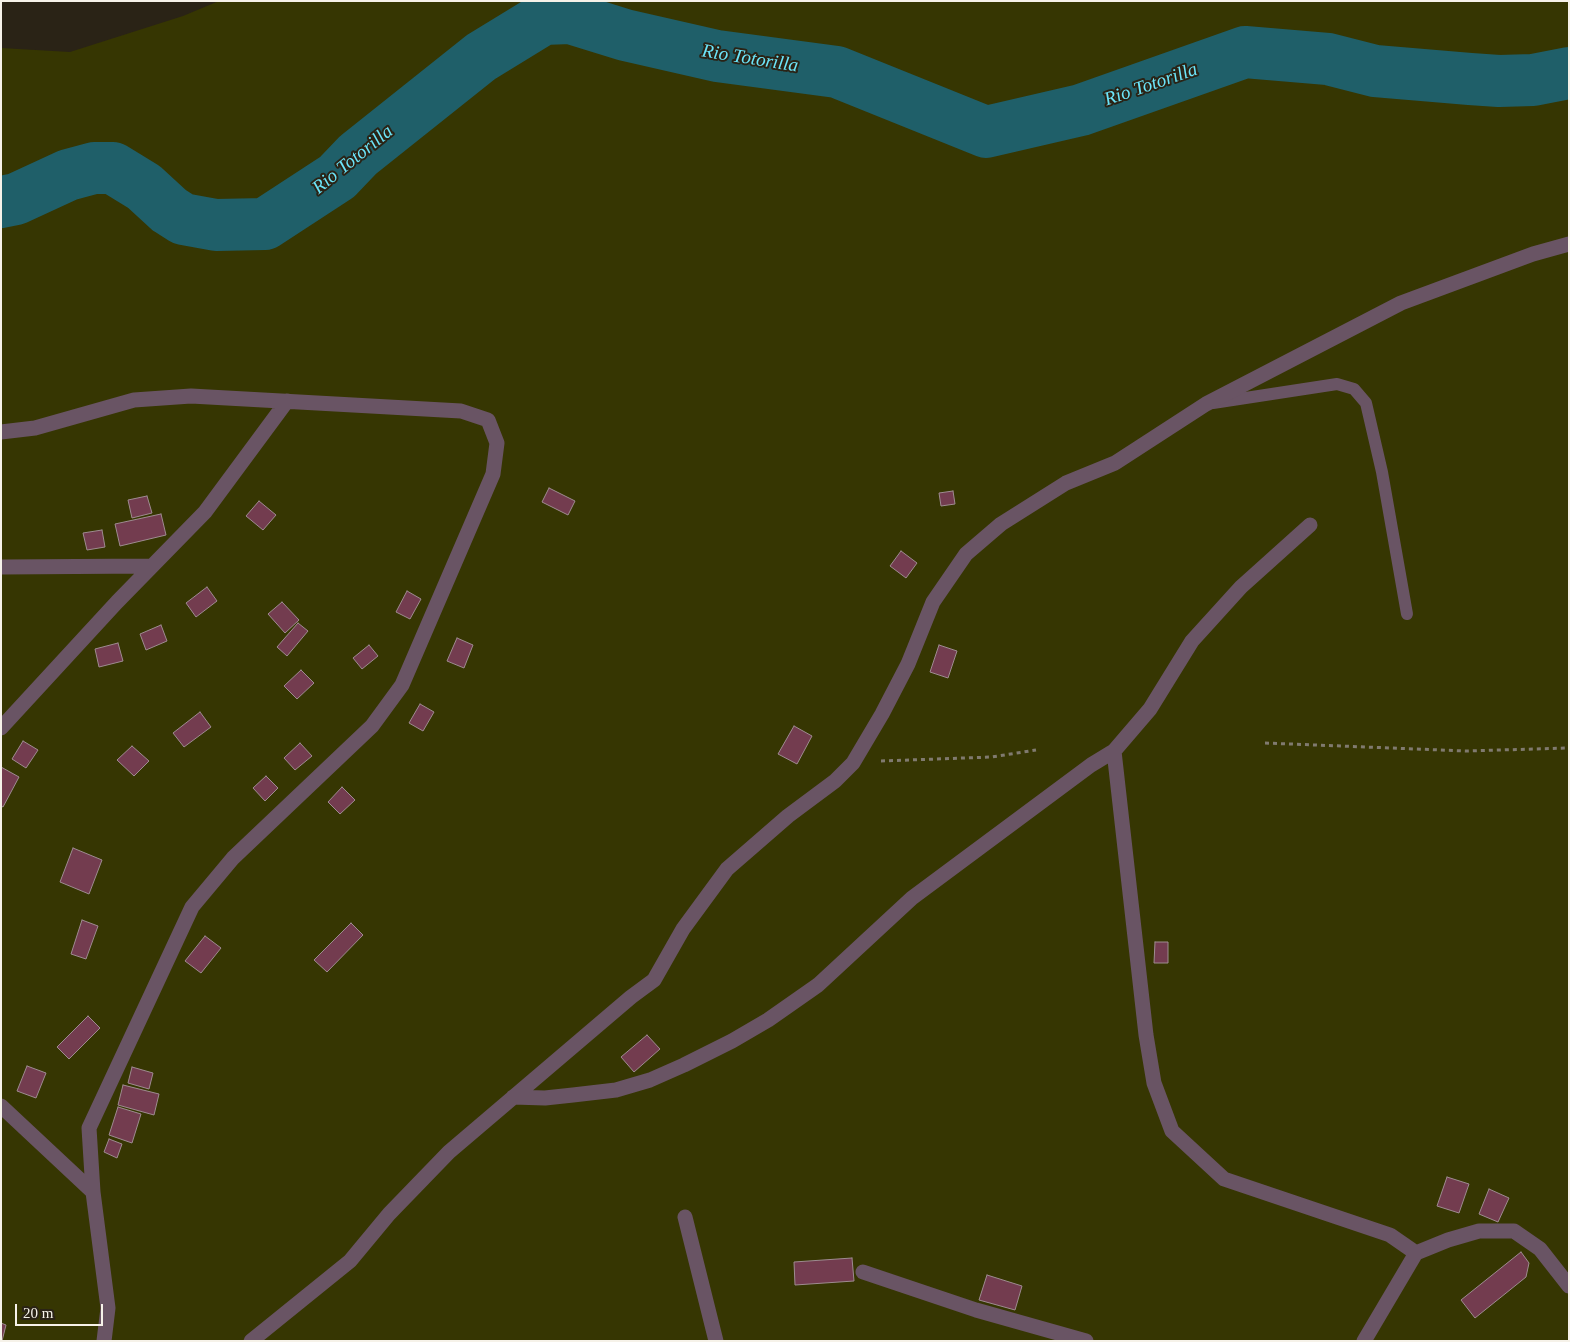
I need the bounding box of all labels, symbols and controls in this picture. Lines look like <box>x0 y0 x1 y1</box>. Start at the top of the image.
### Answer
water label: Rio Totorilla <box>700 40 800 78</box>
water label: Rio Totorilla <box>1101 58 1201 112</box>
water label: Rio Totorilla <box>308 121 398 199</box>
scale bar <box>18 1294 105 1326</box>
text: 20 m <box>23 1305 53 1321</box>

